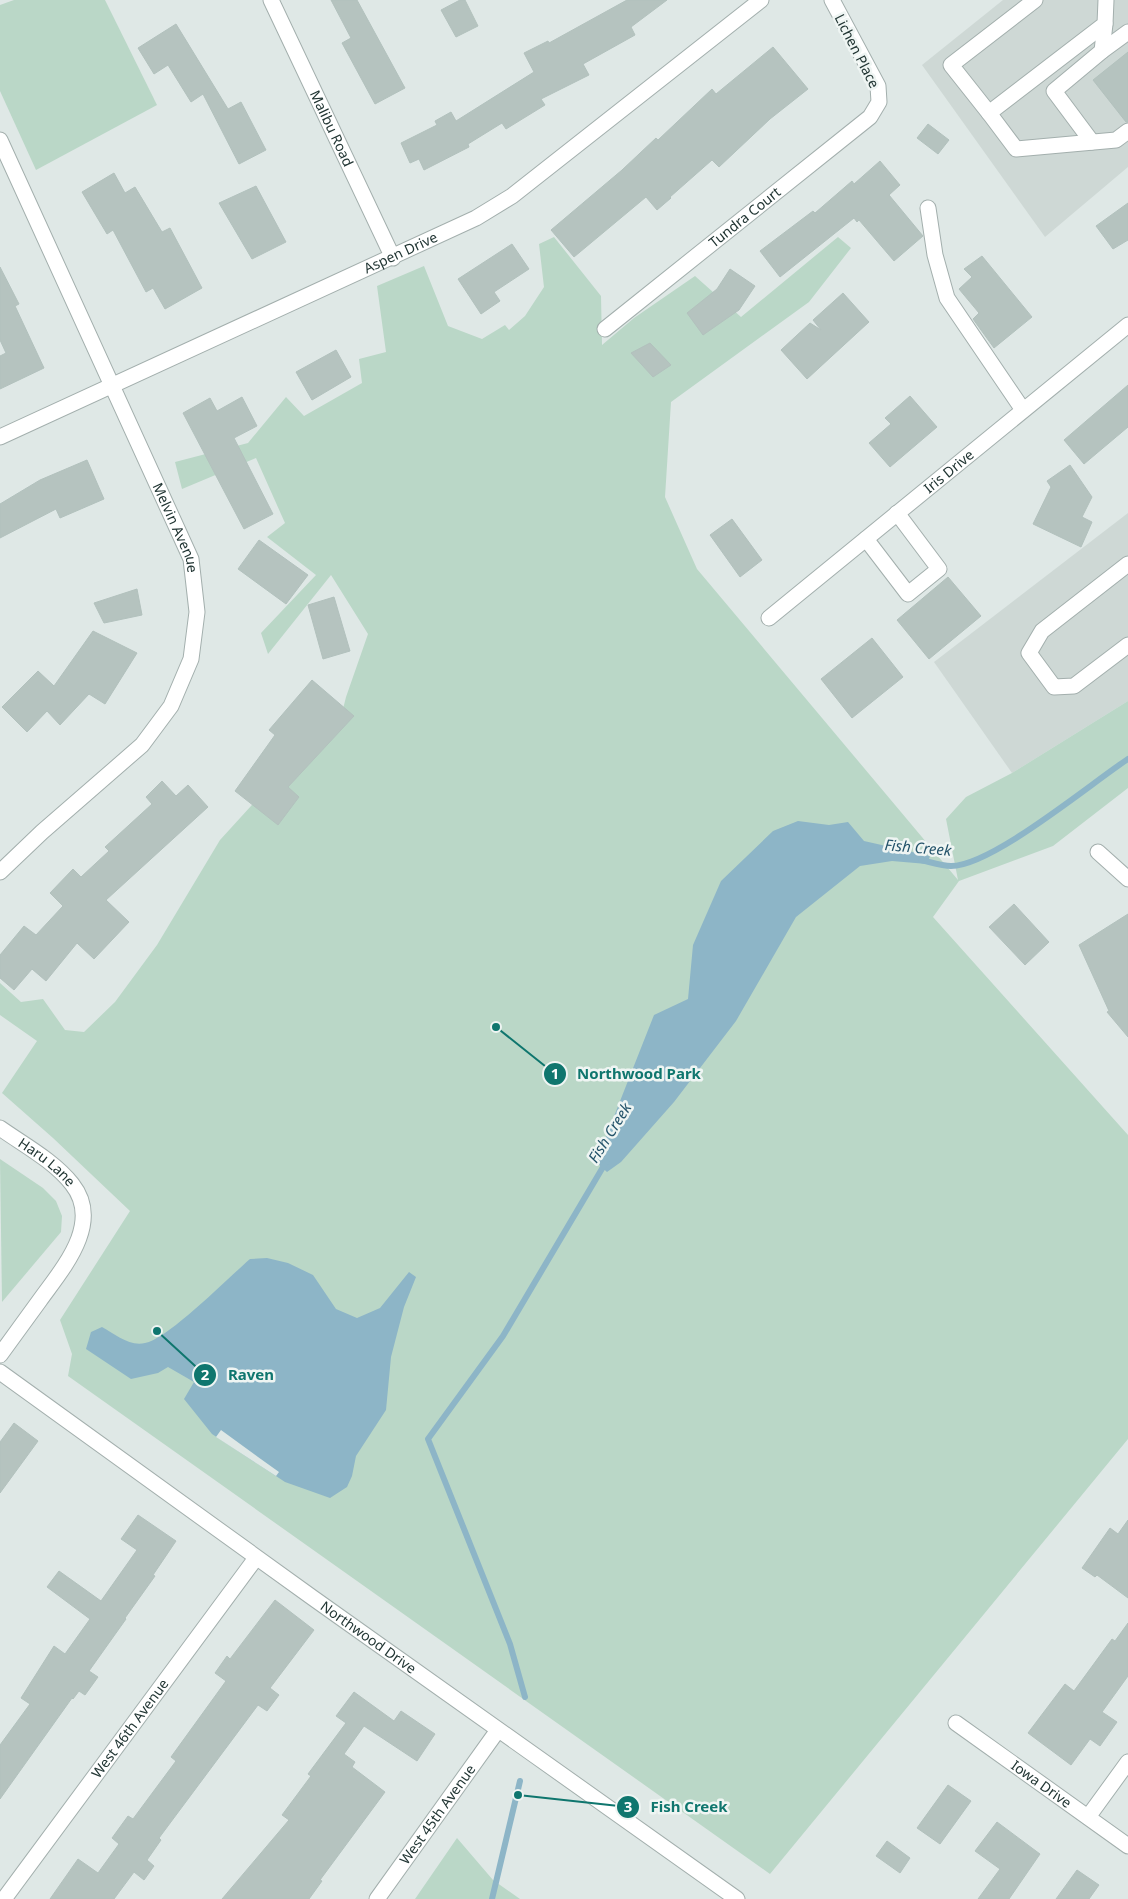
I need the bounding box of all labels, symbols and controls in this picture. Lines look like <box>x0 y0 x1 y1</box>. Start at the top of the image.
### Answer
street label: Lichen Place <box>831 10 884 91</box>
street label: Malibu Road <box>306 87 358 169</box>
street label: Tundra Court <box>705 182 784 251</box>
street label: Aspen Drive <box>360 227 440 277</box>
street label: Iris Drive <box>919 445 977 497</box>
street label: Melvin Avenue <box>148 480 202 574</box>
water label: Fish Creek <box>884 834 953 860</box>
callout: Northwood Park <box>542 1059 711 1089</box>
text: 1 <box>551 1063 559 1083</box>
text: Northwood Park <box>577 1063 702 1083</box>
water label: Fish Creek <box>583 1098 636 1166</box>
street label: Haru Lane <box>15 1133 80 1190</box>
callout: Raven <box>193 1360 284 1390</box>
text: 2 <box>201 1364 210 1384</box>
text: Raven <box>228 1364 274 1384</box>
street label: Northwood Drive <box>317 1596 421 1678</box>
street label: West 46th Avenue <box>87 1675 173 1782</box>
street label: Iowa Drive <box>1008 1756 1076 1812</box>
street label: West 45th Avenue <box>395 1760 479 1868</box>
callout: Fish Creek <box>615 1792 737 1822</box>
text: 3 <box>624 1796 632 1816</box>
text: Fish Creek <box>650 1796 728 1816</box>

